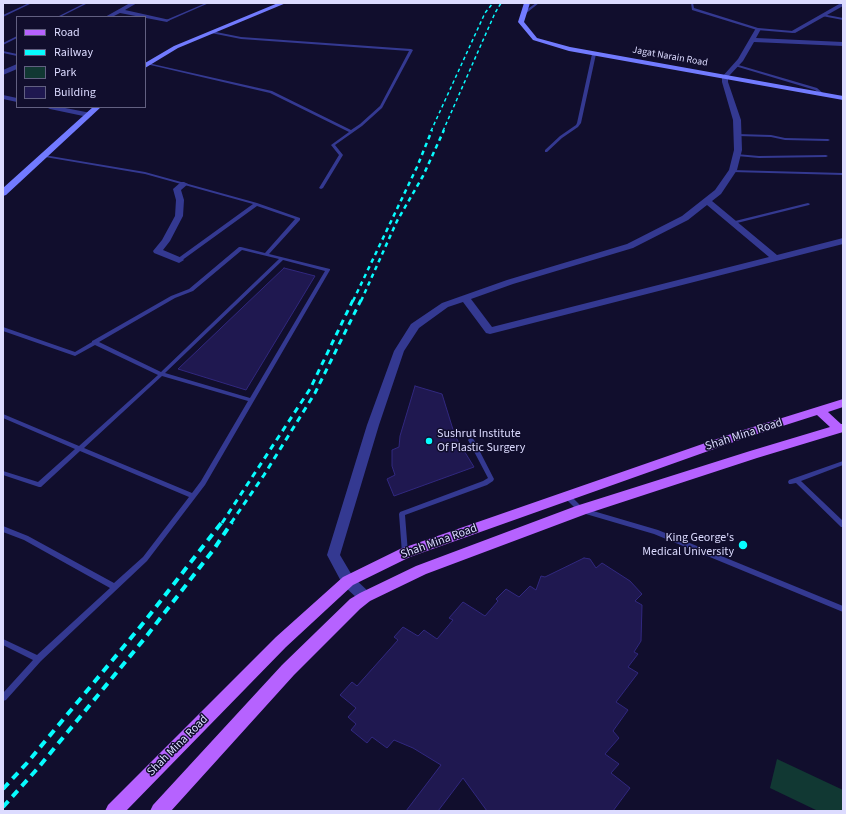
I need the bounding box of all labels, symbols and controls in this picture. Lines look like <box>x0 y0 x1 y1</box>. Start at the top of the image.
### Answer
legend <box>16 16 146 108</box>
text: Road <box>54 24 80 41</box>
text: Railway <box>54 44 93 61</box>
street label: Jagat Narain Road <box>631 44 709 70</box>
text: Park <box>54 64 76 81</box>
text: Building <box>54 84 96 101</box>
street label: Shah Mina Road <box>704 416 784 454</box>
place label: Sushrut Institute Of Plastic Surgery <box>437 427 525 455</box>
marker: Sushrut Institute Of Plastic Surgery <box>424 436 434 446</box>
street label: Shah Mina Road <box>399 521 479 563</box>
place label: King George's Medical University <box>642 531 734 559</box>
marker: King George's Medical University <box>737 539 749 551</box>
street label: Shah Mina Road <box>144 712 212 780</box>

